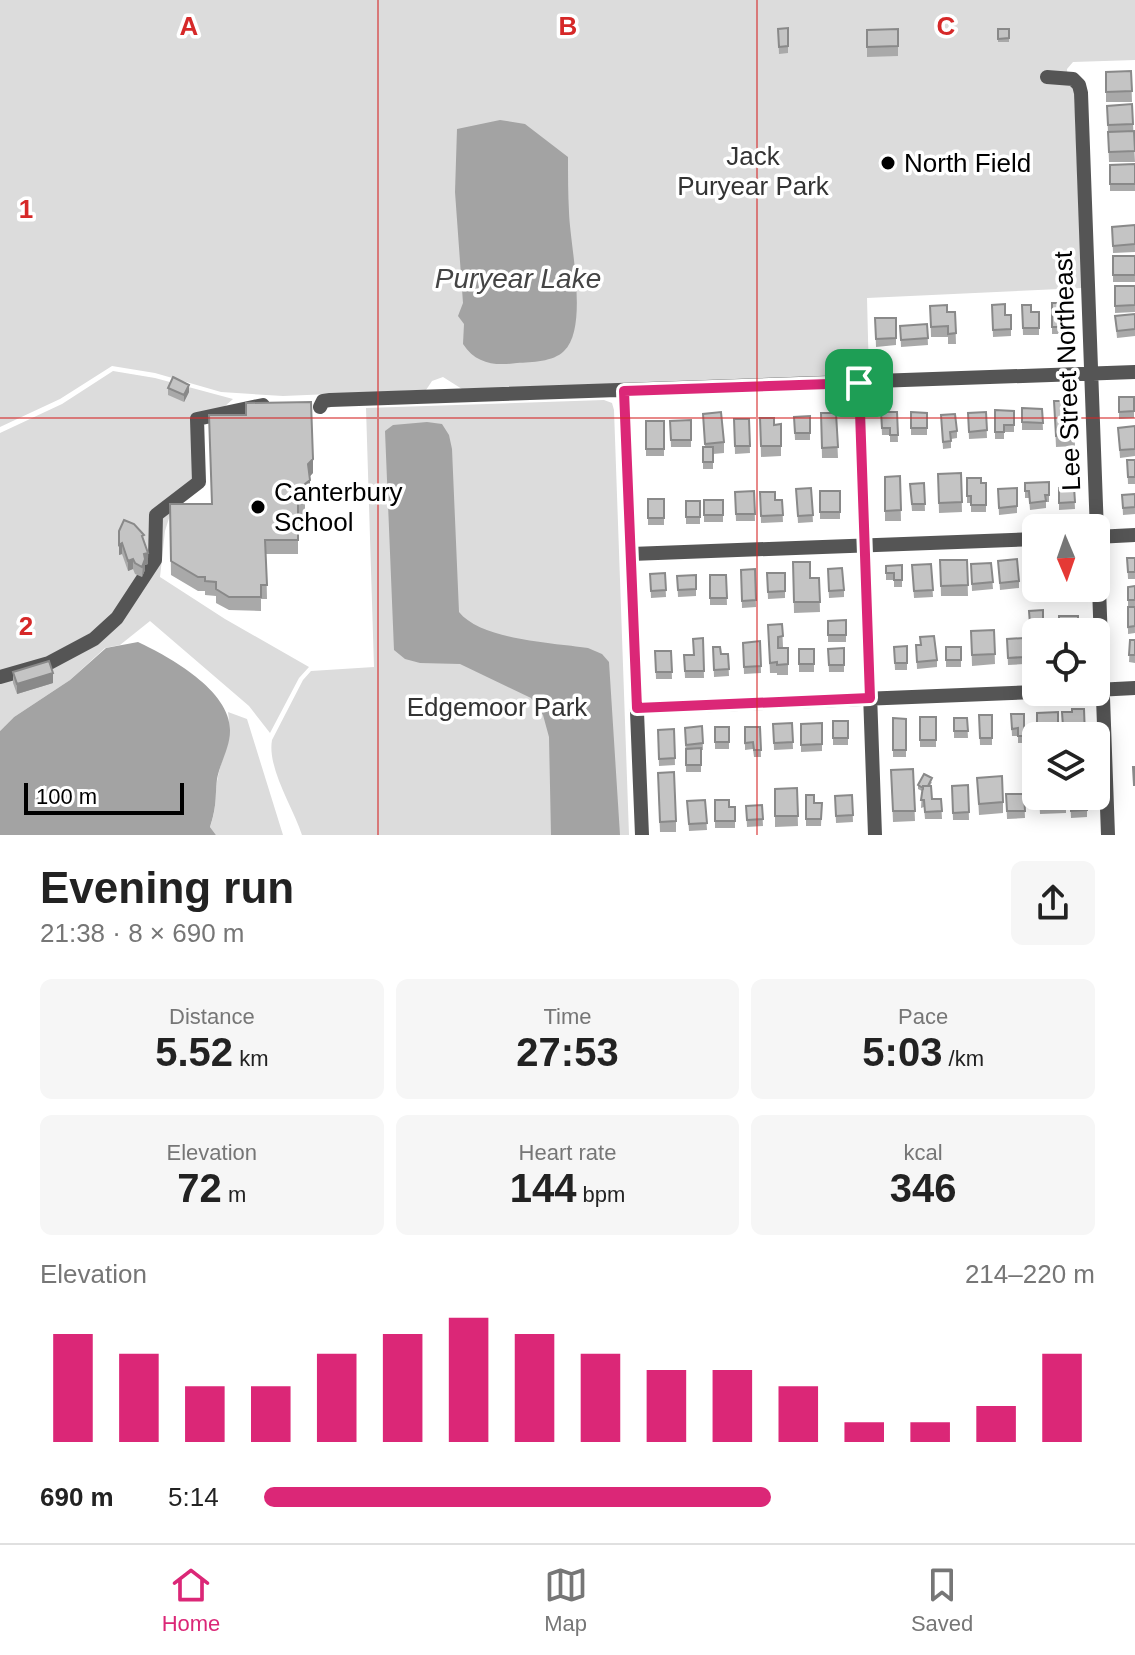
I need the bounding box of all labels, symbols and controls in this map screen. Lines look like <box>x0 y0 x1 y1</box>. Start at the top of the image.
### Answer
text: A <box>180 11 199 41</box>
text: B <box>559 11 577 41</box>
text: C <box>937 11 956 41</box>
park label: Jack Puryear Park <box>677 141 830 201</box>
place label: North Field <box>904 148 1031 178</box>
marker: North Field <box>879 154 897 172</box>
text: 1 <box>19 194 33 224</box>
street label: Lee Street Northeast <box>1048 250 1086 491</box>
water label: Puryear Lake <box>435 263 601 294</box>
pin <box>825 349 893 417</box>
icon: arrive <box>837 361 881 405</box>
place label: Canterbury School <box>274 477 403 537</box>
marker: Canterbury School <box>249 498 267 516</box>
north arrow <box>1022 514 1110 602</box>
map controls <box>1022 514 1110 810</box>
text: 2 <box>19 611 33 641</box>
button: locate <box>1022 618 1110 706</box>
park label: Edgemoor Park <box>407 692 588 722</box>
button: layers <box>1022 722 1110 810</box>
scale bar <box>24 779 184 815</box>
text: 100 m <box>36 784 97 809</box>
button: share <box>1011 861 1095 945</box>
text: Evening run <box>40 863 294 912</box>
text: 21:38 · 8 × 690 m <box>40 918 245 948</box>
text: Distance <box>169 1004 255 1029</box>
text: Time <box>543 1004 592 1029</box>
text: Pace <box>898 1004 948 1029</box>
text: 5.52 <box>155 1030 233 1074</box>
text: 27:53 <box>516 1030 619 1074</box>
text: 5:03 <box>862 1030 942 1074</box>
text: km <box>233 1046 268 1071</box>
text: /km <box>942 1046 984 1071</box>
text: Elevation <box>167 1140 257 1165</box>
text: Heart rate <box>519 1140 616 1165</box>
text: kcal <box>904 1140 943 1165</box>
text: 72 <box>177 1166 222 1210</box>
text: 144 <box>510 1166 576 1210</box>
text: 346 <box>890 1166 957 1210</box>
text: m <box>222 1182 246 1207</box>
text: bpm <box>576 1182 625 1207</box>
text: Elevation <box>40 1259 147 1289</box>
text: 214–220 m <box>965 1259 1095 1289</box>
text: 690 m <box>40 1482 114 1512</box>
text: 5:14 <box>168 1482 219 1512</box>
tab: Home <box>162 1563 220 1637</box>
tab: Map <box>544 1563 588 1637</box>
tab: Saved <box>911 1563 973 1637</box>

